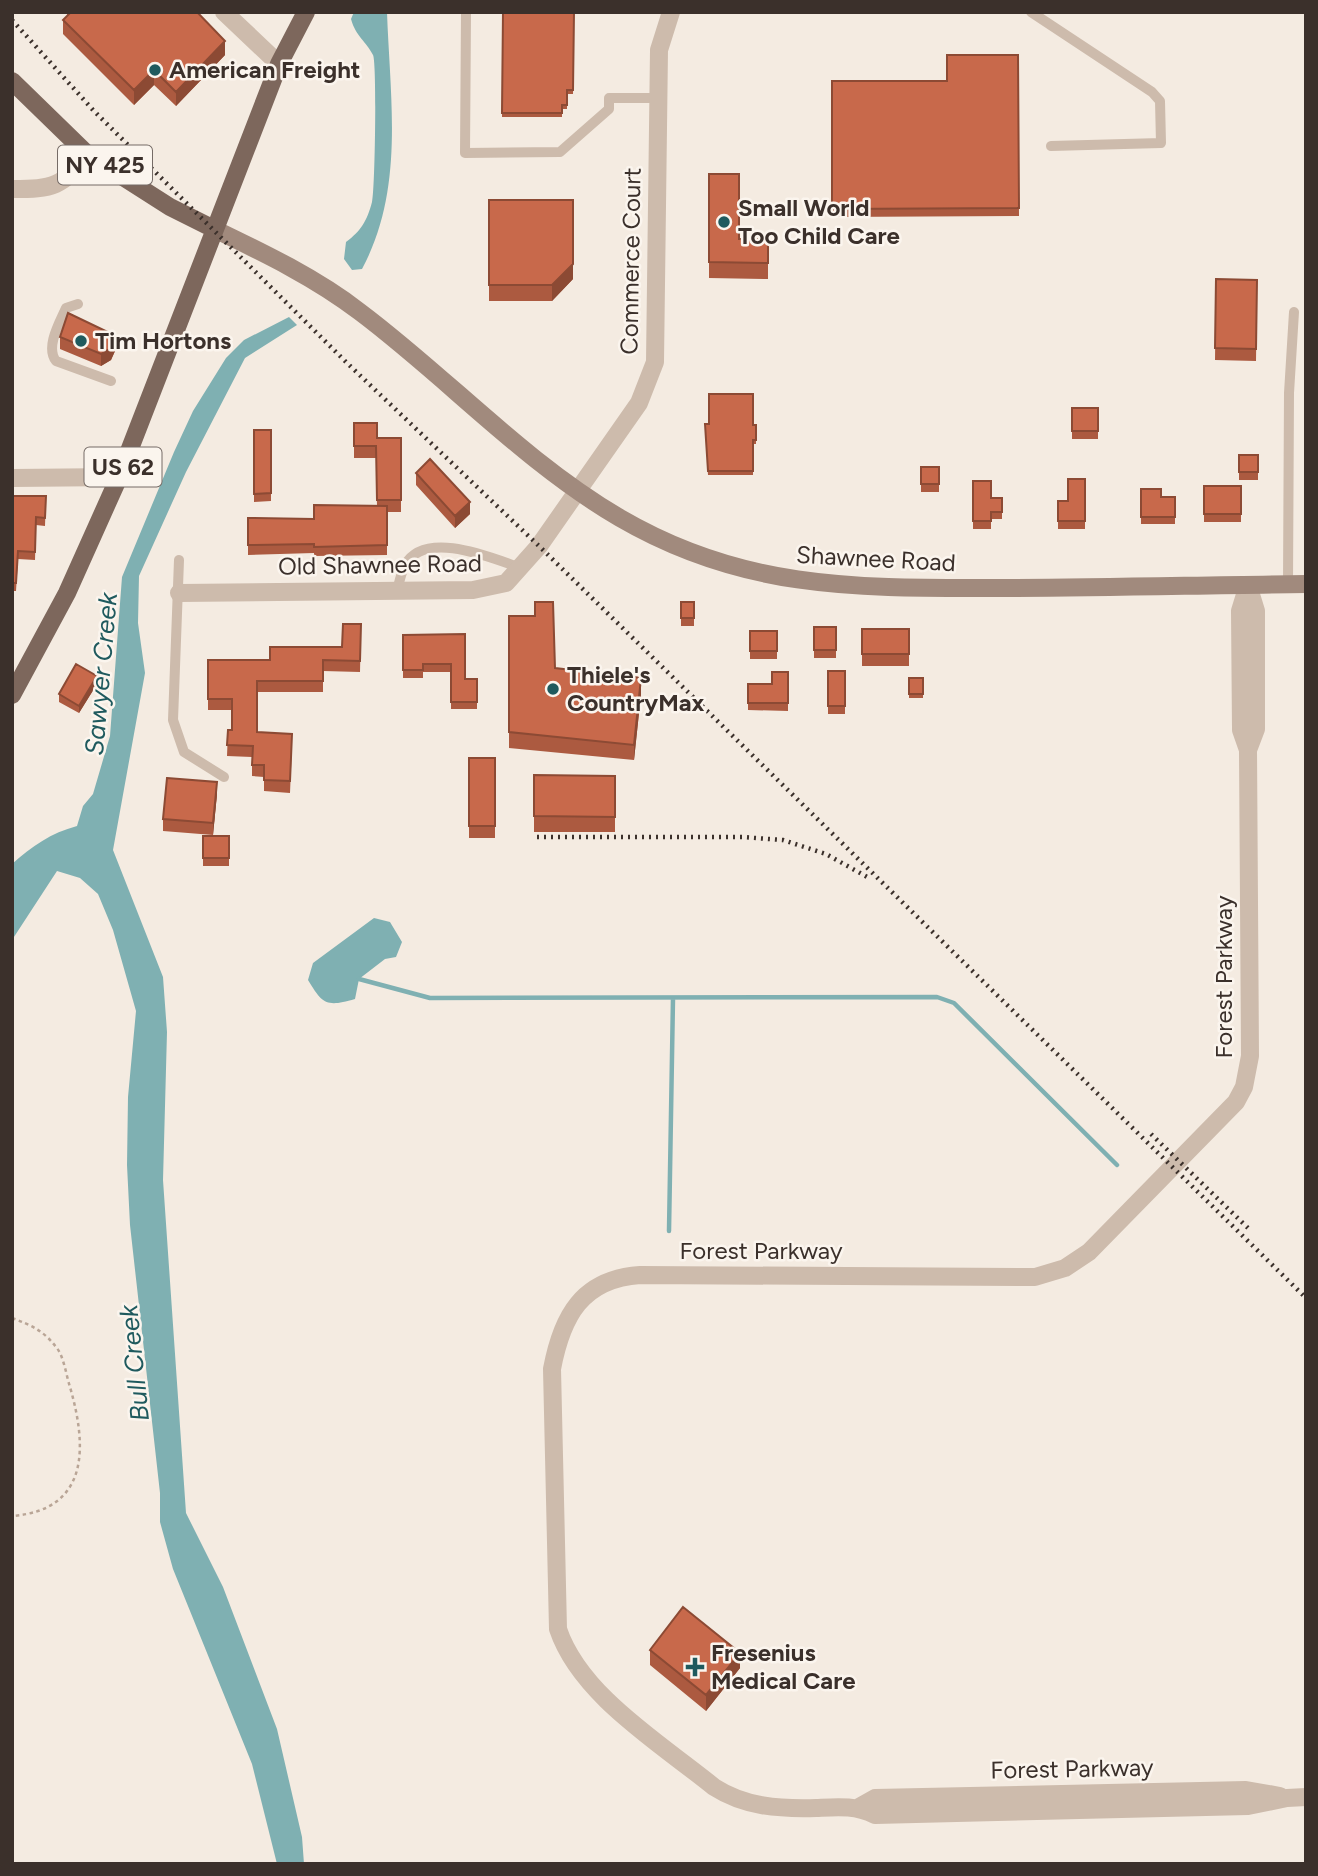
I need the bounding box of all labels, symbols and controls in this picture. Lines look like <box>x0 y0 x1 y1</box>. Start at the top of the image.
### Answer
place label: American Freight <box>169 55 360 84</box>
marker: American Freight <box>147 62 163 78</box>
road number: NY 425 <box>58 146 152 184</box>
street label: Commerce Court <box>614 167 647 355</box>
place label: Small World Too Child Care <box>738 193 900 250</box>
marker: Small World Too Child Care <box>716 214 732 230</box>
place label: Tim Hortons <box>95 326 231 355</box>
marker: Tim Hortons <box>73 333 89 349</box>
road number: US 62 <box>85 447 162 486</box>
street label: Shawnee Road <box>795 540 957 577</box>
street label: Old Shawnee Road <box>278 548 482 581</box>
water label: Sawyer Creek <box>78 590 124 757</box>
place label: Thiele's CountryMax <box>567 660 705 717</box>
marker: Thiele's CountryMax <box>545 681 561 697</box>
street label: Forest Parkway <box>1209 895 1238 1059</box>
street label: Forest Parkway <box>679 1236 843 1265</box>
water label: Bull Creek <box>112 1302 156 1423</box>
place label: Fresenius Medical Care <box>711 1638 856 1695</box>
marker: Fresenius Medical Care <box>685 1657 705 1677</box>
street label: Forest Parkway <box>990 1753 1154 1784</box>

